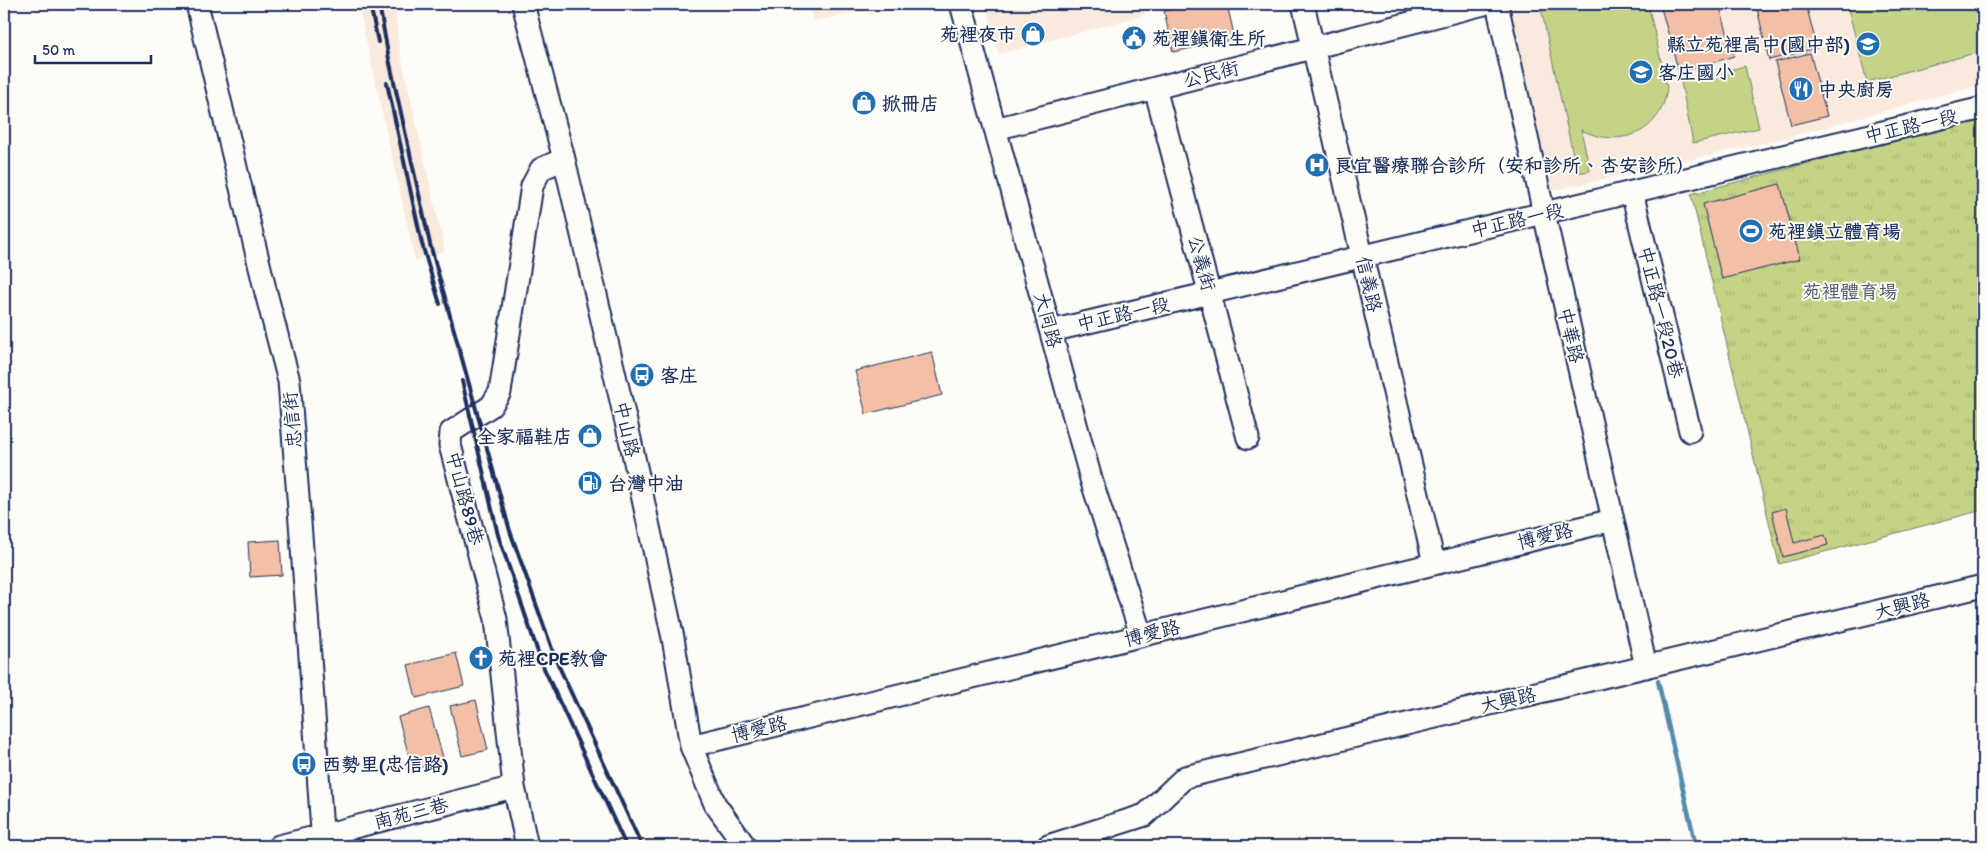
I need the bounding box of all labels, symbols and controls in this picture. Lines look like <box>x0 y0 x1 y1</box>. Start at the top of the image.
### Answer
shop icon: 苑裡夜市 <box>1020 21 1046 47</box>
place label: 苑裡夜市 <box>940 23 1016 46</box>
public building icon: 苑裡鎮衛生所 <box>1121 25 1147 51</box>
place label: 苑裡鎮衛生所 <box>1152 27 1266 50</box>
school or university icon: 縣立苑裡高中(國中部) <box>1855 31 1881 57</box>
scale bar <box>35 32 151 64</box>
place label: 縣立苑裡高中(國中部) <box>1667 33 1850 56</box>
text: 50 m <box>42 41 75 59</box>
street label: 公民街 <box>1181 56 1241 92</box>
school or university icon: 客庄國小 <box>1628 59 1654 85</box>
place label: 客庄國小 <box>1658 61 1734 84</box>
restaurant icon: 中央廚房 <box>1788 76 1814 102</box>
place label: 中央廚房 <box>1818 78 1894 101</box>
shop icon: 掀冊店 <box>851 90 877 116</box>
place label: 掀冊店 <box>882 92 939 115</box>
street label: 中正路一段 <box>1862 104 1960 148</box>
hospital icon: 良宜醫療聯合診所（安和診所、杏安診所） <box>1304 152 1330 178</box>
place label: 良宜醫療聯合診所（安和診所、杏安診所） <box>1334 154 1695 177</box>
street label: 中正路一段 <box>1468 198 1566 242</box>
sports icon: 苑裡鎮立體育場 <box>1738 218 1764 244</box>
place label: 苑裡鎮立體育場 <box>1768 220 1901 243</box>
street label: 公義街 <box>1184 232 1220 294</box>
street label: 中正路一段20巷 <box>1633 243 1689 381</box>
street label: 信義路 <box>1351 254 1387 314</box>
park label: 苑裡體育場 <box>1802 280 1898 303</box>
street label: 大同路 <box>1030 289 1066 351</box>
street label: 中正路一段 <box>1074 292 1172 336</box>
street label: 中華路 <box>1553 305 1589 365</box>
bus stop icon: 客庄 <box>629 362 655 388</box>
place label: 客庄 <box>660 364 698 387</box>
street label: 忠信街 <box>278 391 306 449</box>
street label: 中山路 <box>609 399 645 459</box>
shop icon: 全家福鞋店 <box>577 423 603 449</box>
place label: 全家福鞋店 <box>477 425 572 448</box>
street label: 中山路89巷 <box>441 448 489 548</box>
fuel station icon: 台灣中油 <box>577 470 603 496</box>
place label: 台灣中油 <box>608 472 684 495</box>
street label: 博愛路 <box>1515 518 1575 554</box>
street label: 大興路 <box>1872 588 1932 624</box>
street label: 博愛路 <box>1122 615 1182 651</box>
church icon: 苑裡CPE教會 <box>468 645 494 671</box>
place label: 苑裡CPE教會 <box>498 647 608 670</box>
street label: 大興路 <box>1478 682 1538 718</box>
street label: 博愛路 <box>729 711 789 747</box>
bus stop icon: 西勢里(忠信路) <box>291 751 317 777</box>
place label: 西勢里(忠信路) <box>322 753 448 776</box>
street label: 南苑三巷 <box>371 793 451 833</box>

